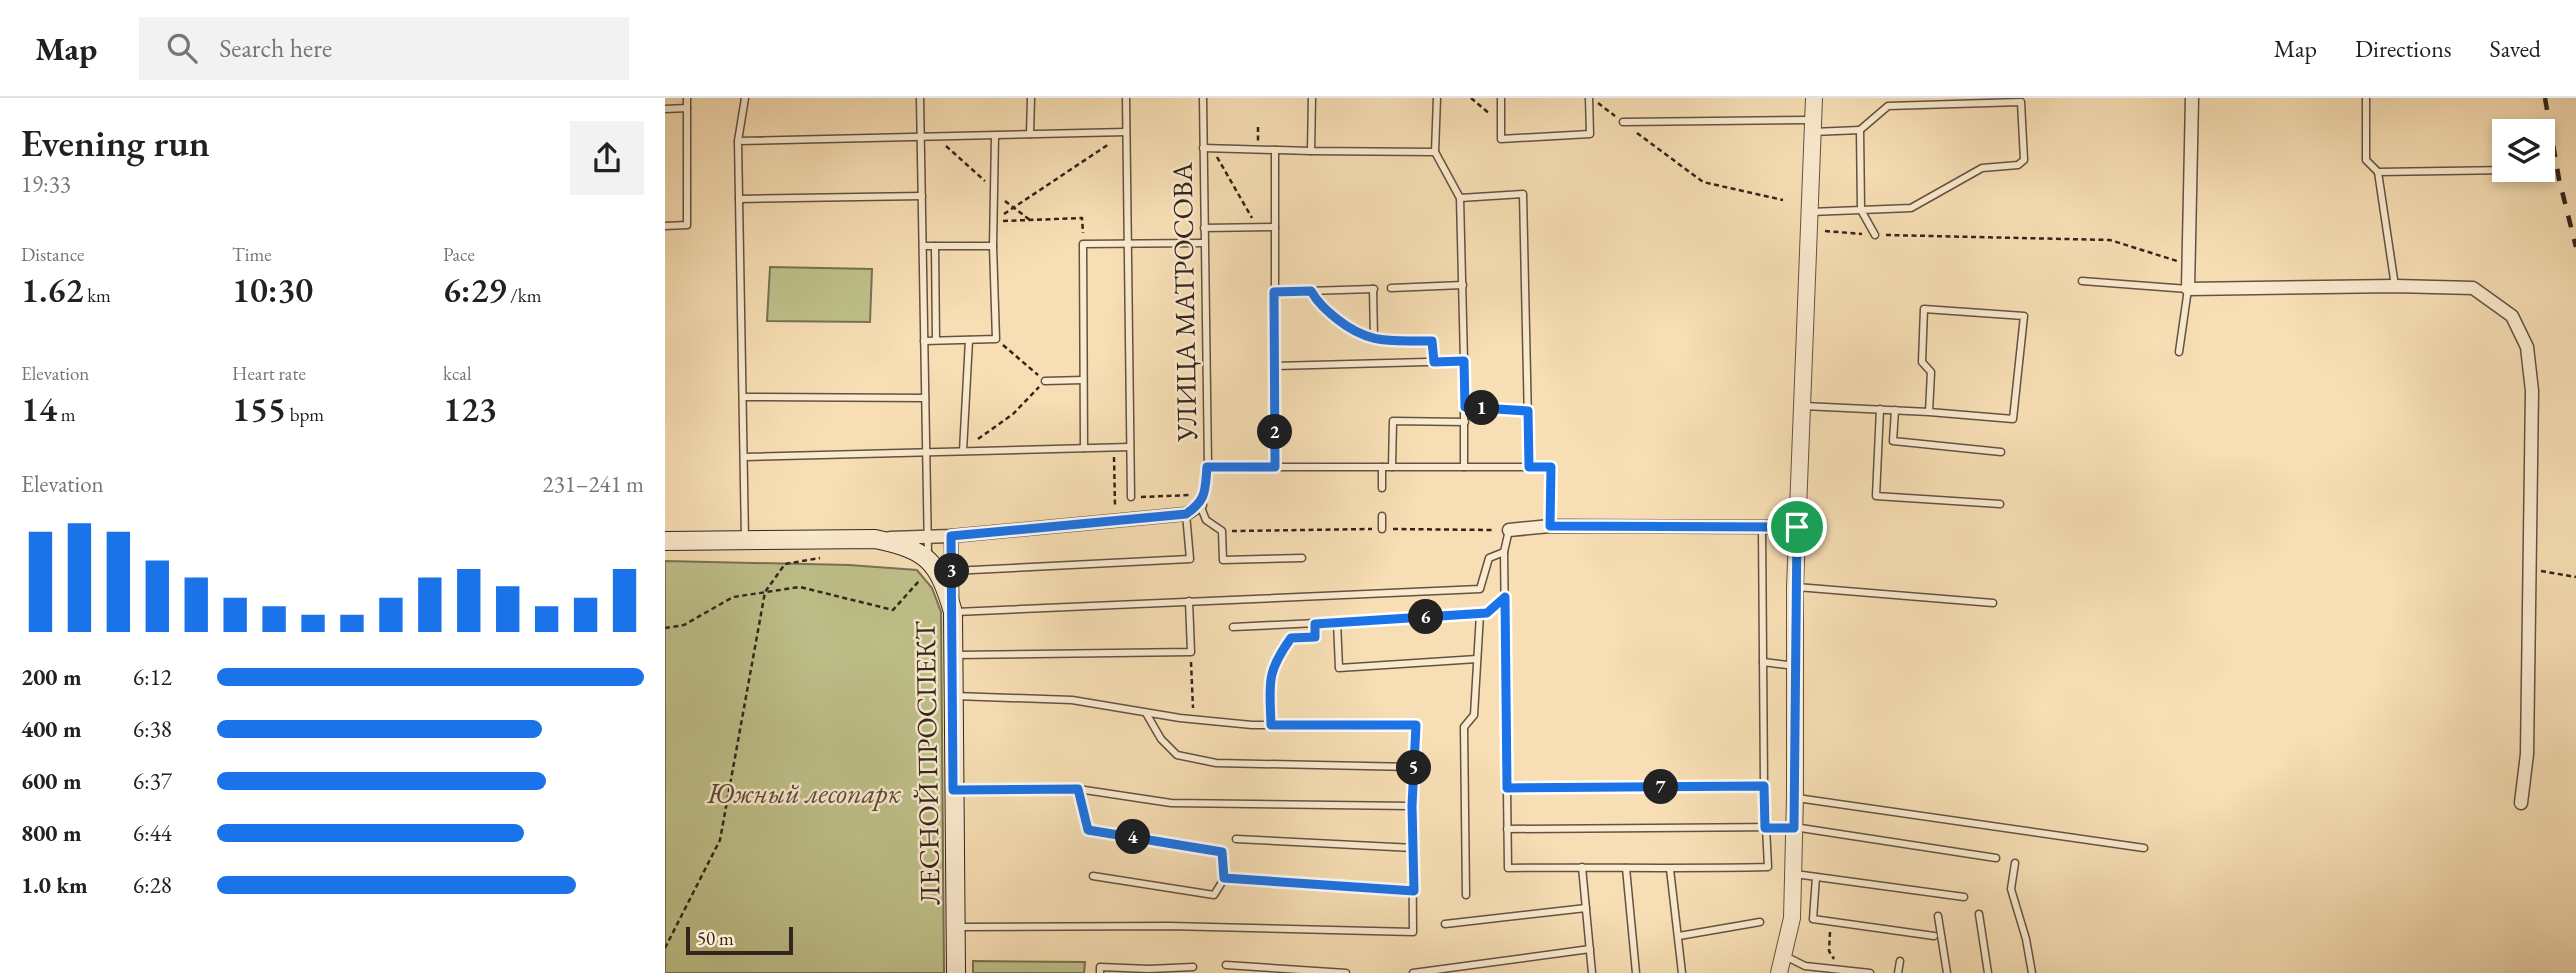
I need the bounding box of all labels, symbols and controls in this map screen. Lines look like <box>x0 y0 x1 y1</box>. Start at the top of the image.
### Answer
search box <box>139 17 629 80</box>
text: Map <box>35 27 97 70</box>
icon: search <box>163 29 201 67</box>
text: Search here <box>219 31 332 65</box>
text: Map <box>2274 33 2317 64</box>
text: Directions <box>2355 33 2452 64</box>
text: Saved <box>2490 33 2541 64</box>
text: Evening run <box>21 118 210 167</box>
map controls <box>2492 119 2555 182</box>
button: layers <box>2492 119 2555 182</box>
button: share <box>570 121 644 195</box>
street label: УЛИЦА МАТРОСОВА <box>1164 161 1204 443</box>
text: 19:33 <box>21 169 71 199</box>
text: Distance <box>21 242 84 267</box>
text: Time <box>232 242 272 267</box>
text: Pace <box>443 242 475 267</box>
text: 1.62 <box>21 267 83 312</box>
text: 10:30 <box>232 267 313 312</box>
text: 6:29 <box>443 267 506 312</box>
text: km <box>83 283 111 308</box>
text: /km <box>506 283 541 308</box>
text: Elevation <box>21 361 89 386</box>
text: Heart rate <box>232 361 306 386</box>
text: kcal <box>443 361 472 386</box>
text: 14 <box>21 386 57 431</box>
text: 155 <box>232 386 286 431</box>
text: 123 <box>443 386 497 431</box>
pin: 1 <box>1465 390 1499 426</box>
text: 1 <box>1476 395 1487 420</box>
text: m <box>57 402 76 427</box>
text: bpm <box>286 402 324 427</box>
pin: 2 <box>1257 414 1293 450</box>
text: 2 <box>1269 419 1280 444</box>
text: Elevation <box>21 469 104 499</box>
text: 231–241 m <box>543 469 644 499</box>
pin <box>1767 497 1827 557</box>
icon: arrive <box>1778 508 1816 546</box>
pin: 3 <box>935 554 969 588</box>
text: 3 <box>946 558 957 583</box>
pin: 6 <box>1409 600 1443 634</box>
text: 6 <box>1420 604 1431 629</box>
street label: ЛЕСНОЙ ПРОСПЕКТ <box>907 621 947 905</box>
text: 200 m <box>21 662 82 692</box>
text: 6:12 <box>133 662 172 692</box>
text: 400 m <box>21 714 82 744</box>
text: 6:38 <box>133 714 172 744</box>
pin: 5 <box>1397 750 1431 786</box>
text: 5 <box>1408 755 1419 780</box>
text: 600 m <box>21 766 82 796</box>
text: 6:37 <box>133 766 172 796</box>
pin: 7 <box>1643 770 1679 804</box>
text: 7 <box>1655 774 1666 799</box>
park label: Южный лесопарк <box>706 775 901 811</box>
text: 800 m <box>21 818 82 848</box>
text: 6:44 <box>133 818 172 848</box>
pin: 4 <box>1115 820 1151 854</box>
text: 4 <box>1127 824 1138 849</box>
text: 1.0 km <box>21 870 88 900</box>
text: 6:28 <box>133 870 172 900</box>
scale bar <box>686 924 793 956</box>
text: 50 m <box>697 926 734 951</box>

